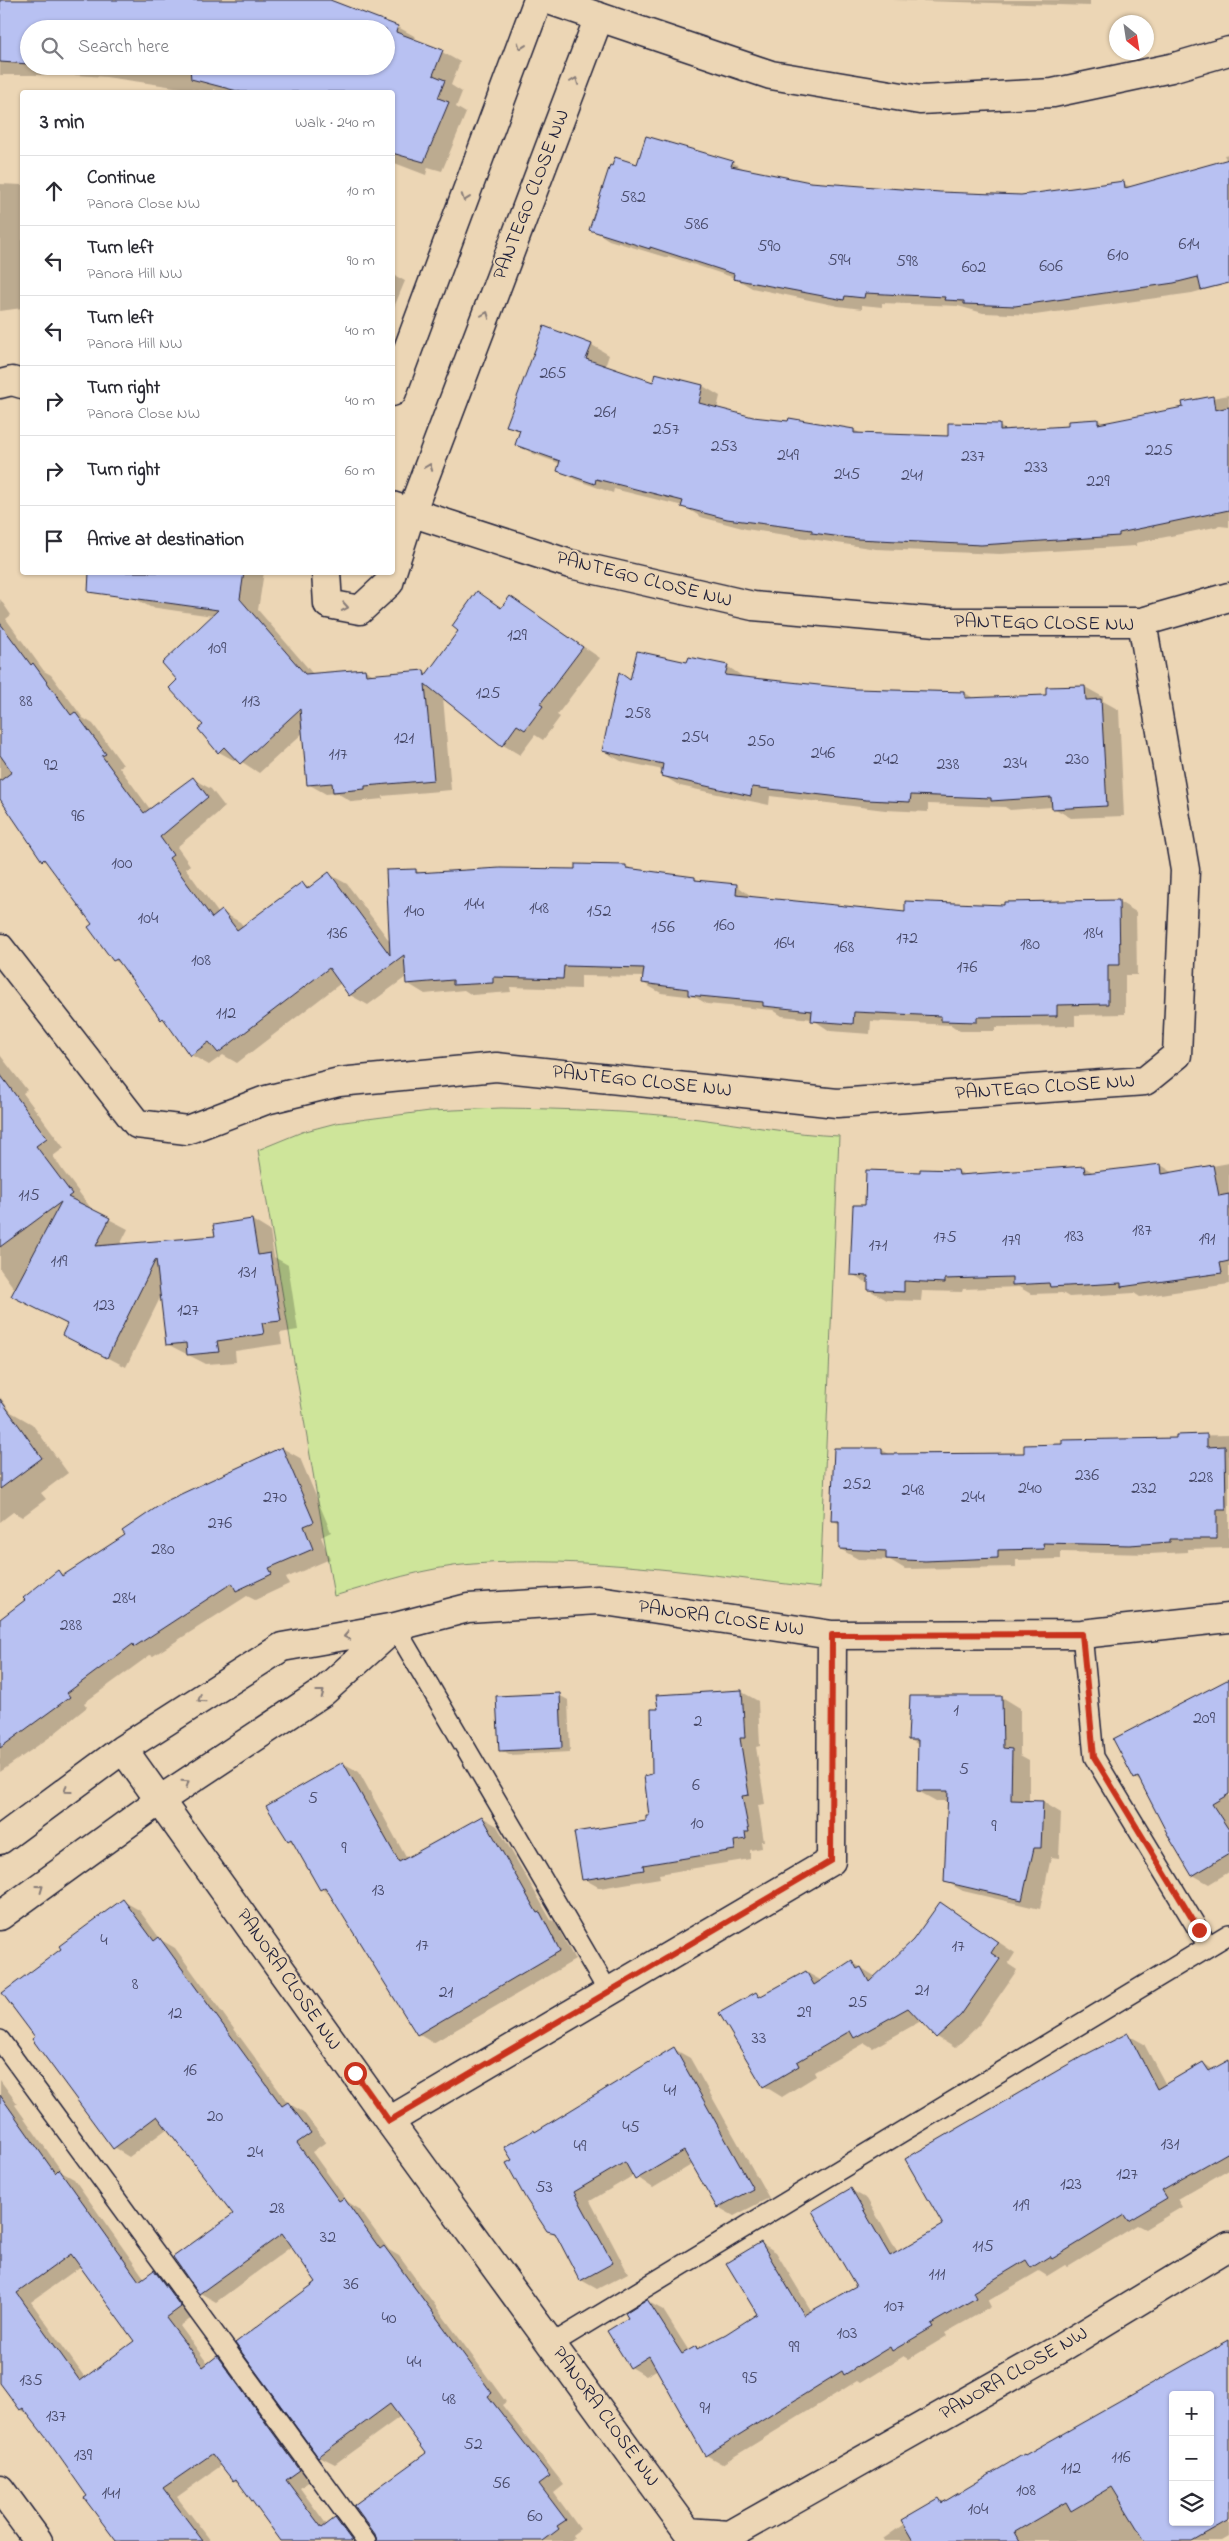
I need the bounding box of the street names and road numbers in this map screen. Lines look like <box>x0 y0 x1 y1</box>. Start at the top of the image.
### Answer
street label: PANTEGO CLOSE NW <box>486 106 578 284</box>
street label: PANTEGO CLOSE NW <box>553 544 735 616</box>
street label: PANTEGO CLOSE NW <box>954 608 1134 640</box>
street label: PANTEGO CLOSE NW <box>551 1058 733 1106</box>
street label: PANTEGO CLOSE NW <box>954 1067 1136 1109</box>
street label: PANORA CLOSE NW <box>636 1593 806 1645</box>
street label: PANORA CLOSE NW <box>228 1903 348 2057</box>
street label: PANORA CLOSE NW <box>934 2320 1094 2428</box>
street label: PANORA CLOSE NW <box>544 2341 666 2493</box>

